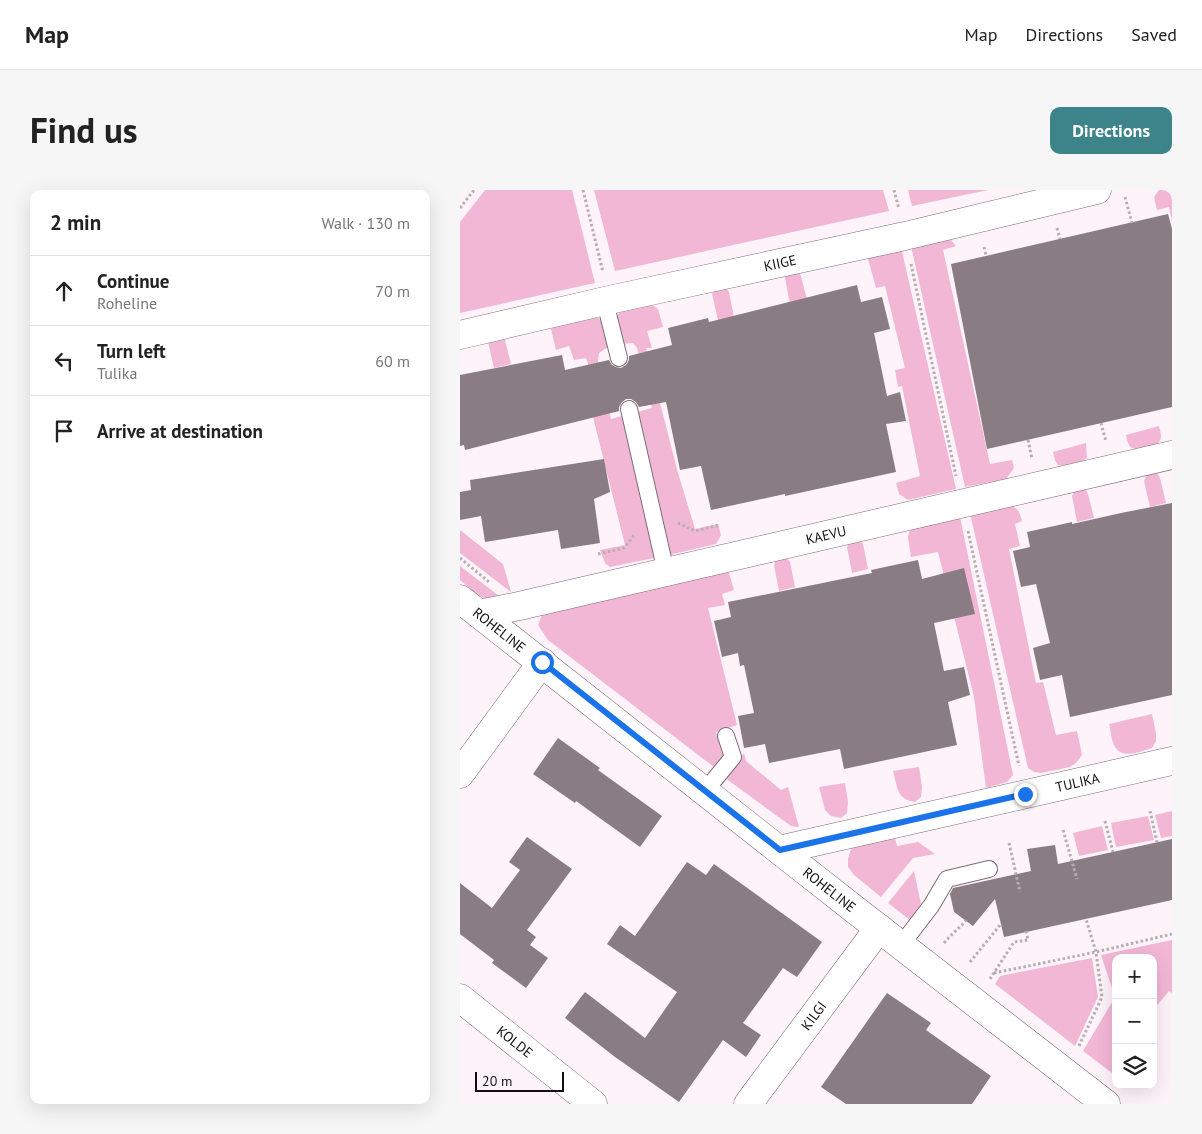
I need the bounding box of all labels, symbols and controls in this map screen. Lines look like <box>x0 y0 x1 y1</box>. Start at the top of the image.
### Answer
text: Map <box>25 19 69 50</box>
text: Map <box>965 23 997 46</box>
text: Directions <box>1025 23 1103 46</box>
text: Saved <box>1131 23 1177 46</box>
text: Find us <box>30 107 138 153</box>
button: Directions <box>1050 107 1172 154</box>
text: 2 min <box>50 209 101 236</box>
text: Walk · 130 m <box>321 213 410 233</box>
street label: KIIGE <box>762 251 798 275</box>
text: Continue <box>97 269 169 293</box>
icon: ahead <box>50 277 78 305</box>
text: 70 m <box>375 281 410 301</box>
text: Roheline <box>97 293 157 313</box>
text: Turn left <box>97 339 166 363</box>
icon: left <box>50 347 78 375</box>
text: 60 m <box>375 351 410 371</box>
text: Tulika <box>97 363 137 383</box>
icon: arrive <box>50 417 78 445</box>
text: Arrive at destination <box>97 419 263 443</box>
street label: KAEVU <box>804 522 848 548</box>
street label: ROHELINE <box>469 604 529 656</box>
route start <box>531 651 554 674</box>
street label: TULIKA <box>1054 769 1102 796</box>
route end <box>1014 783 1037 806</box>
street label: ROHELINE <box>799 863 860 916</box>
map controls <box>1112 954 1157 1089</box>
button: + <box>1112 954 1157 999</box>
street label: KILGI <box>797 998 830 1034</box>
button: − <box>1112 999 1157 1044</box>
street label: KOLDE <box>493 1022 537 1062</box>
button: layers <box>1112 1044 1157 1089</box>
scale bar <box>475 1069 564 1092</box>
text: 20 m <box>482 1072 512 1090</box>

